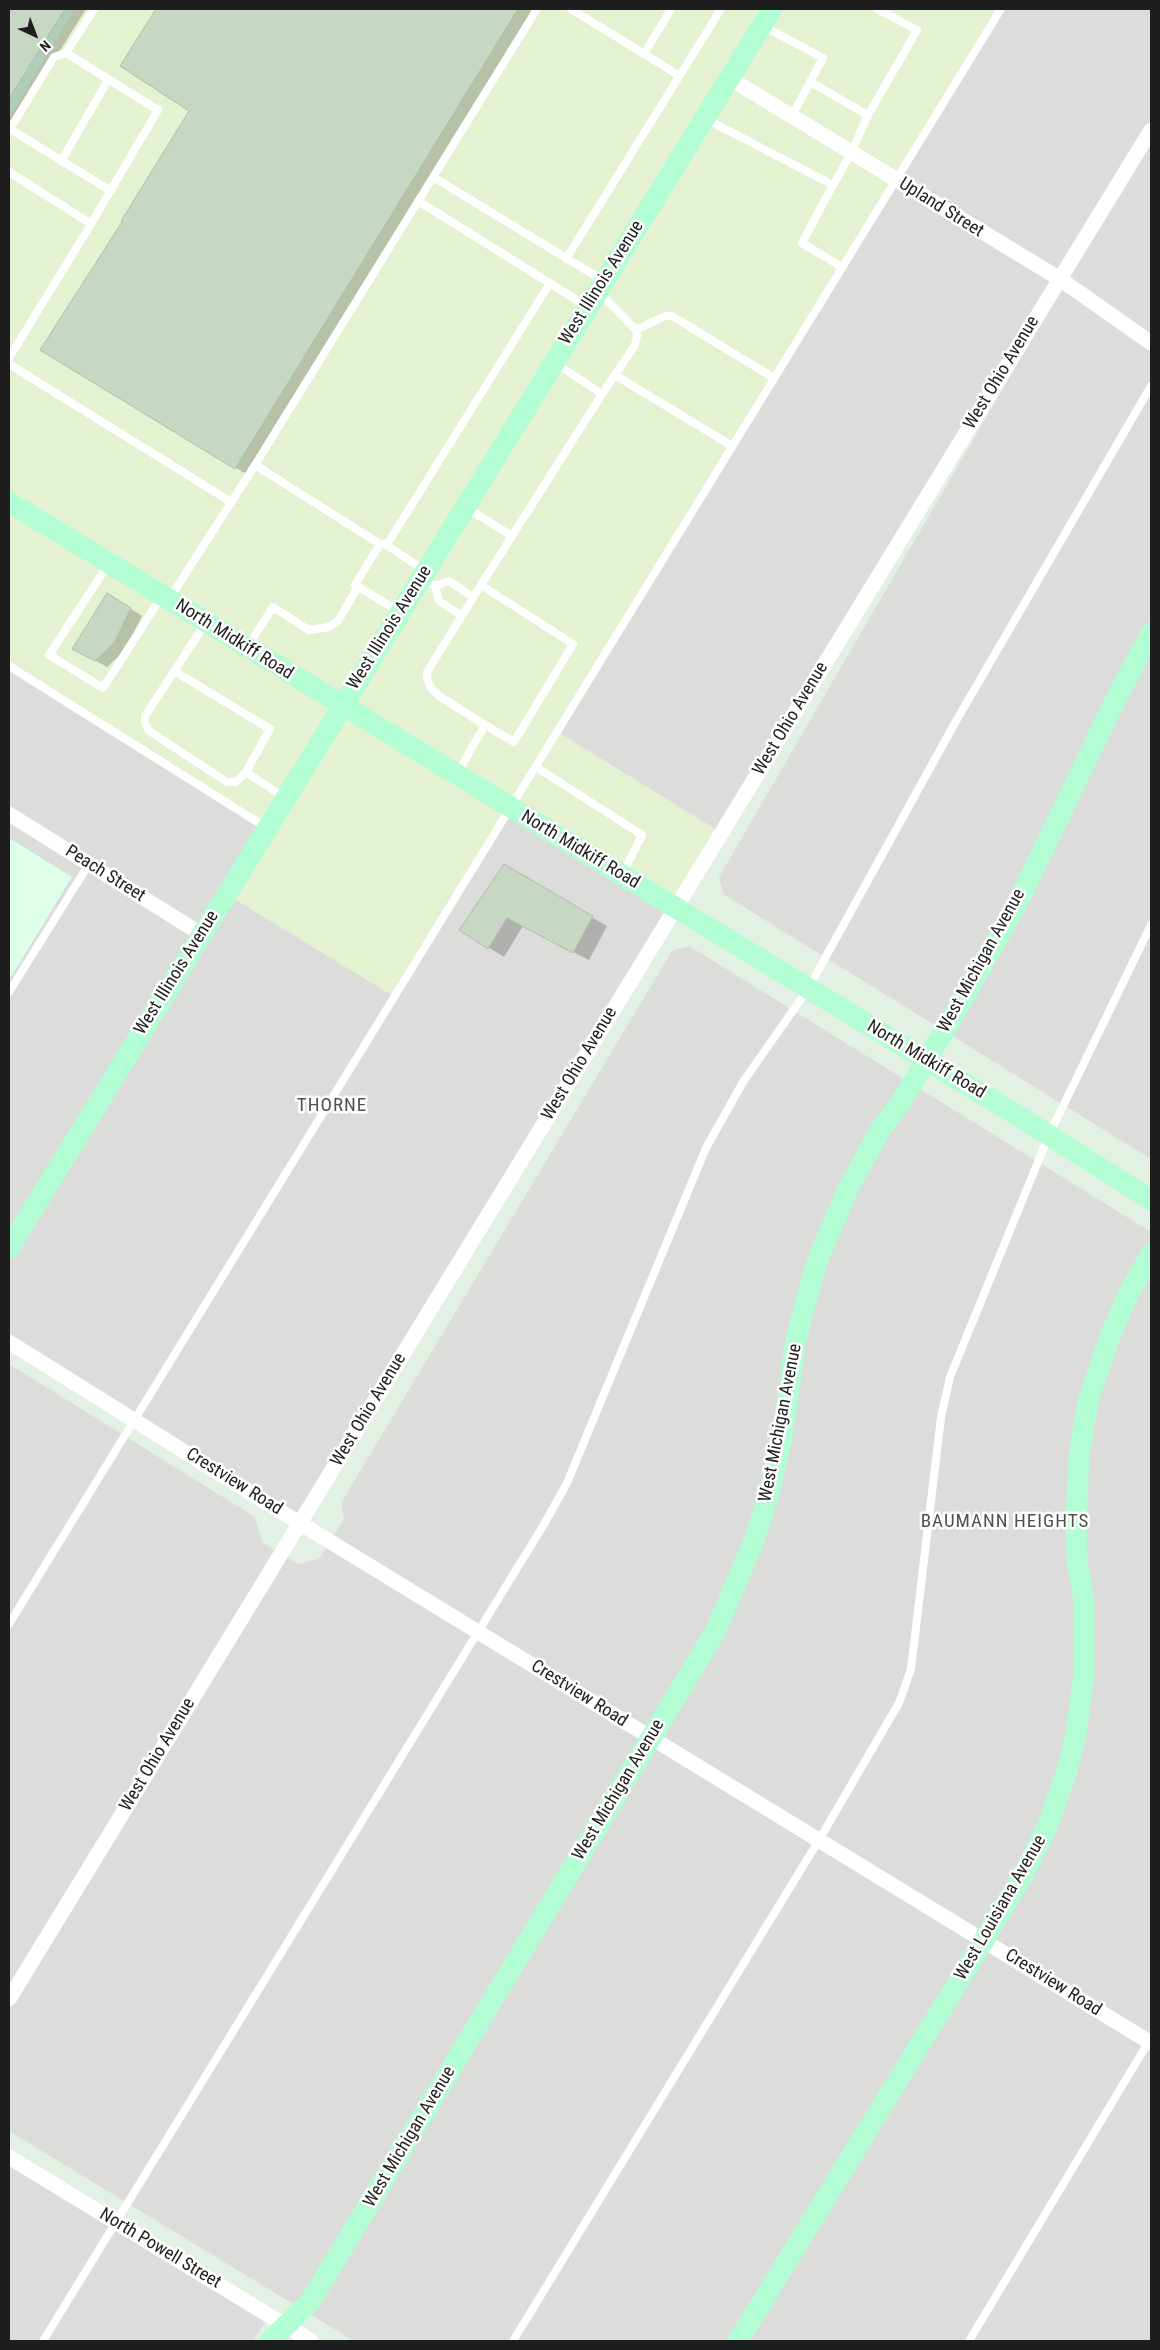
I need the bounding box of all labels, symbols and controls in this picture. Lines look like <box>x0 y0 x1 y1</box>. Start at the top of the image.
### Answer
north arrow <box>10 10 60 60</box>
text: N <box>37 37 54 55</box>
street label: Upland Street <box>895 173 987 243</box>
street label: West Illinois Avenue <box>555 217 649 349</box>
street label: West Ohio Avenue <box>960 313 1044 433</box>
street label: West Illinois Avenue <box>343 562 437 694</box>
street label: North Midkiff Road <box>171 595 297 685</box>
street label: West Ohio Avenue <box>749 659 833 779</box>
street label: North Midkiff Road <box>517 806 643 894</box>
street label: Peach Street <box>61 841 149 907</box>
street label: West Michigan Avenue <box>934 886 1030 1036</box>
street label: West Illinois Avenue <box>130 907 224 1039</box>
street label: West Ohio Avenue <box>538 1004 622 1124</box>
street label: North Midkiff Road <box>863 1016 989 1104</box>
district label: THORNE <box>296 1095 368 1117</box>
street label: West Michigan Avenue <box>755 1342 807 1504</box>
street label: West Ohio Avenue <box>327 1350 411 1470</box>
street label: Crestview Road <box>182 1444 286 1520</box>
district label: BAUMANN HEIGHTS <box>919 1511 1091 1533</box>
street label: Crestview Road <box>527 1656 631 1732</box>
street label: West Ohio Avenue <box>116 1695 200 1815</box>
street label: West Michigan Avenue <box>568 1716 670 1864</box>
street label: West Louisiana Avenue <box>951 1831 1051 1985</box>
street label: Crestview Road <box>1001 1945 1105 2021</box>
street label: West Michigan Avenue <box>359 2063 461 2211</box>
street label: North Powell Street <box>95 2204 225 2294</box>

